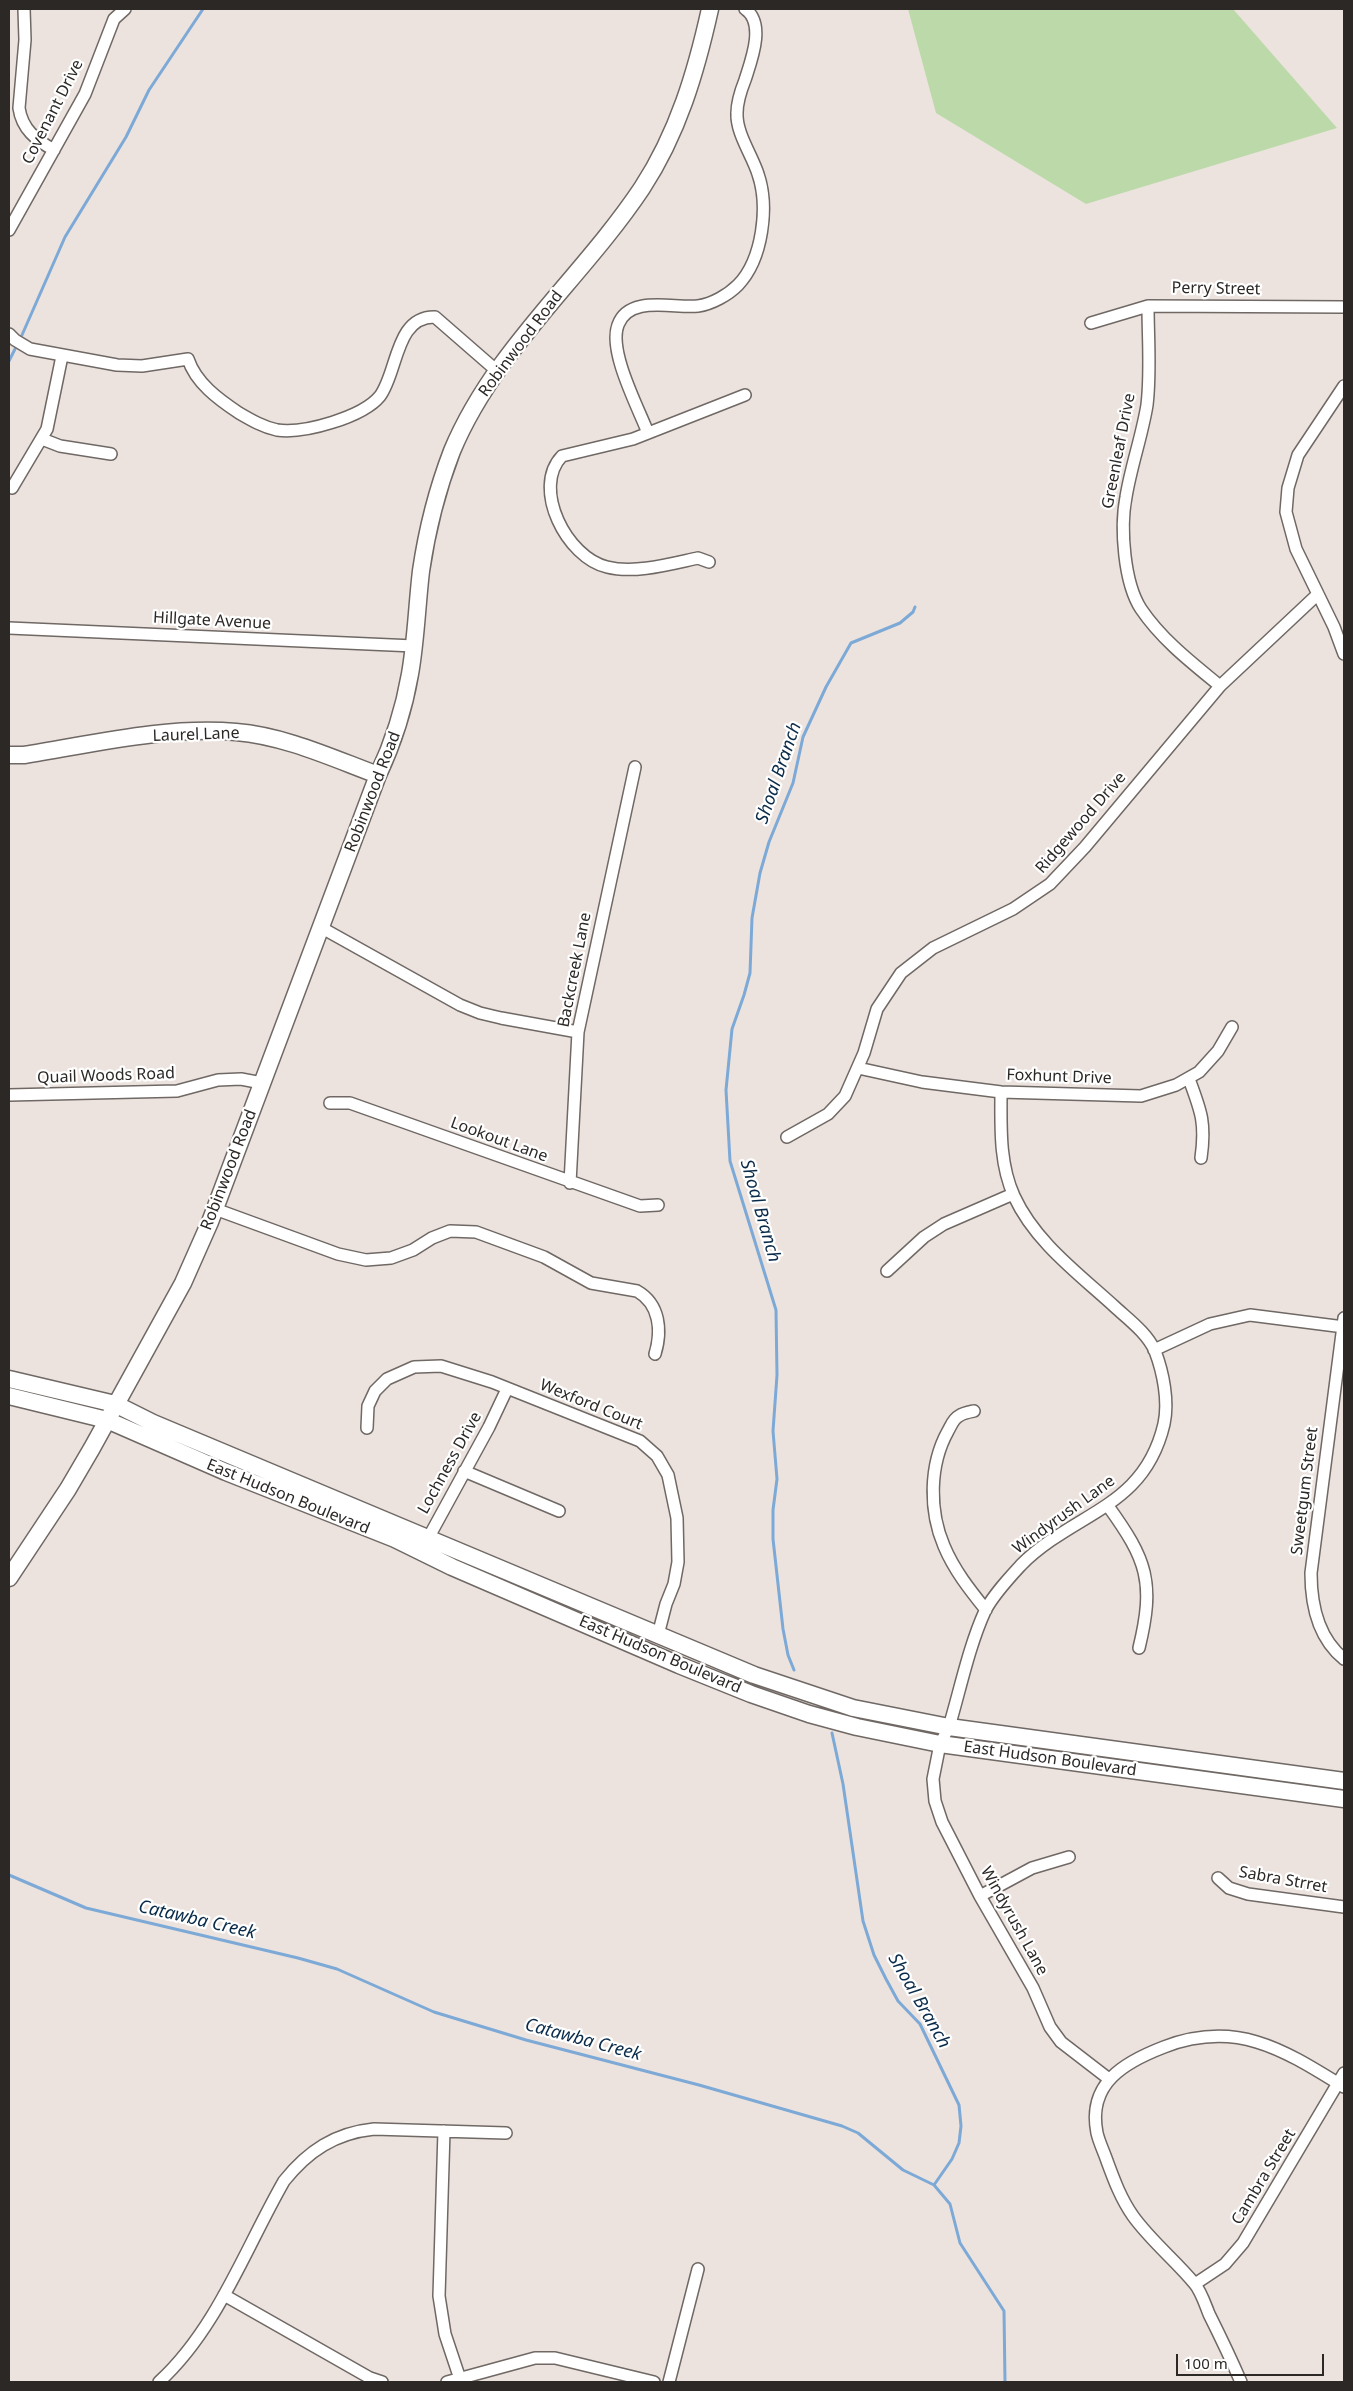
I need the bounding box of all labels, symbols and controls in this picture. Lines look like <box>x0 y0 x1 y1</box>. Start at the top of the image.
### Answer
street label: Covenant Drive <box>18 56 88 168</box>
street label: Perry Street <box>1171 279 1261 299</box>
street label: Robinwood Road <box>475 287 567 401</box>
street label: Greenleaf Drive <box>1098 392 1140 510</box>
street label: Hillgate Avenue <box>152 608 272 634</box>
water label: Shoal Branch <box>752 719 806 827</box>
street label: Laurel Lane <box>152 724 240 746</box>
street label: Robinwood Road <box>341 729 405 855</box>
street label: Ridgewood Drive <box>1032 768 1130 878</box>
street label: Backcreek Lane <box>554 911 596 1029</box>
street label: Quail Woods Road <box>37 1064 175 1088</box>
street label: Foxhunt Drive <box>1006 1066 1112 1088</box>
street label: Robinwood Road <box>197 1107 261 1233</box>
street label: Lookout Lane <box>448 1114 550 1166</box>
water label: Shoal Branch <box>735 1157 785 1265</box>
street label: Wexford Court <box>537 1376 645 1434</box>
street label: Lochness Drive <box>414 1409 486 1517</box>
street label: Sweetgum Street <box>1288 1426 1322 1556</box>
street label: East Hudson Boulevard <box>204 1455 372 1539</box>
street label: Windyrush Lane <box>1009 1472 1119 1558</box>
street label: East Hudson Boulevard <box>576 1612 744 1698</box>
street label: East Hudson Boulevard <box>962 1737 1138 1781</box>
street label: Windyrush Lane <box>976 1863 1052 1979</box>
street label: Sabra Strret <box>1237 1863 1329 1897</box>
water label: Catawba Creek <box>136 1896 258 1944</box>
water label: Shoal Branch <box>883 1950 955 2052</box>
water label: Catawba Creek <box>522 2014 644 2066</box>
street label: Cambra Street <box>1228 2126 1300 2228</box>
scale bar <box>1178 2344 1326 2376</box>
text: 100 m <box>1184 2353 1228 2373</box>

